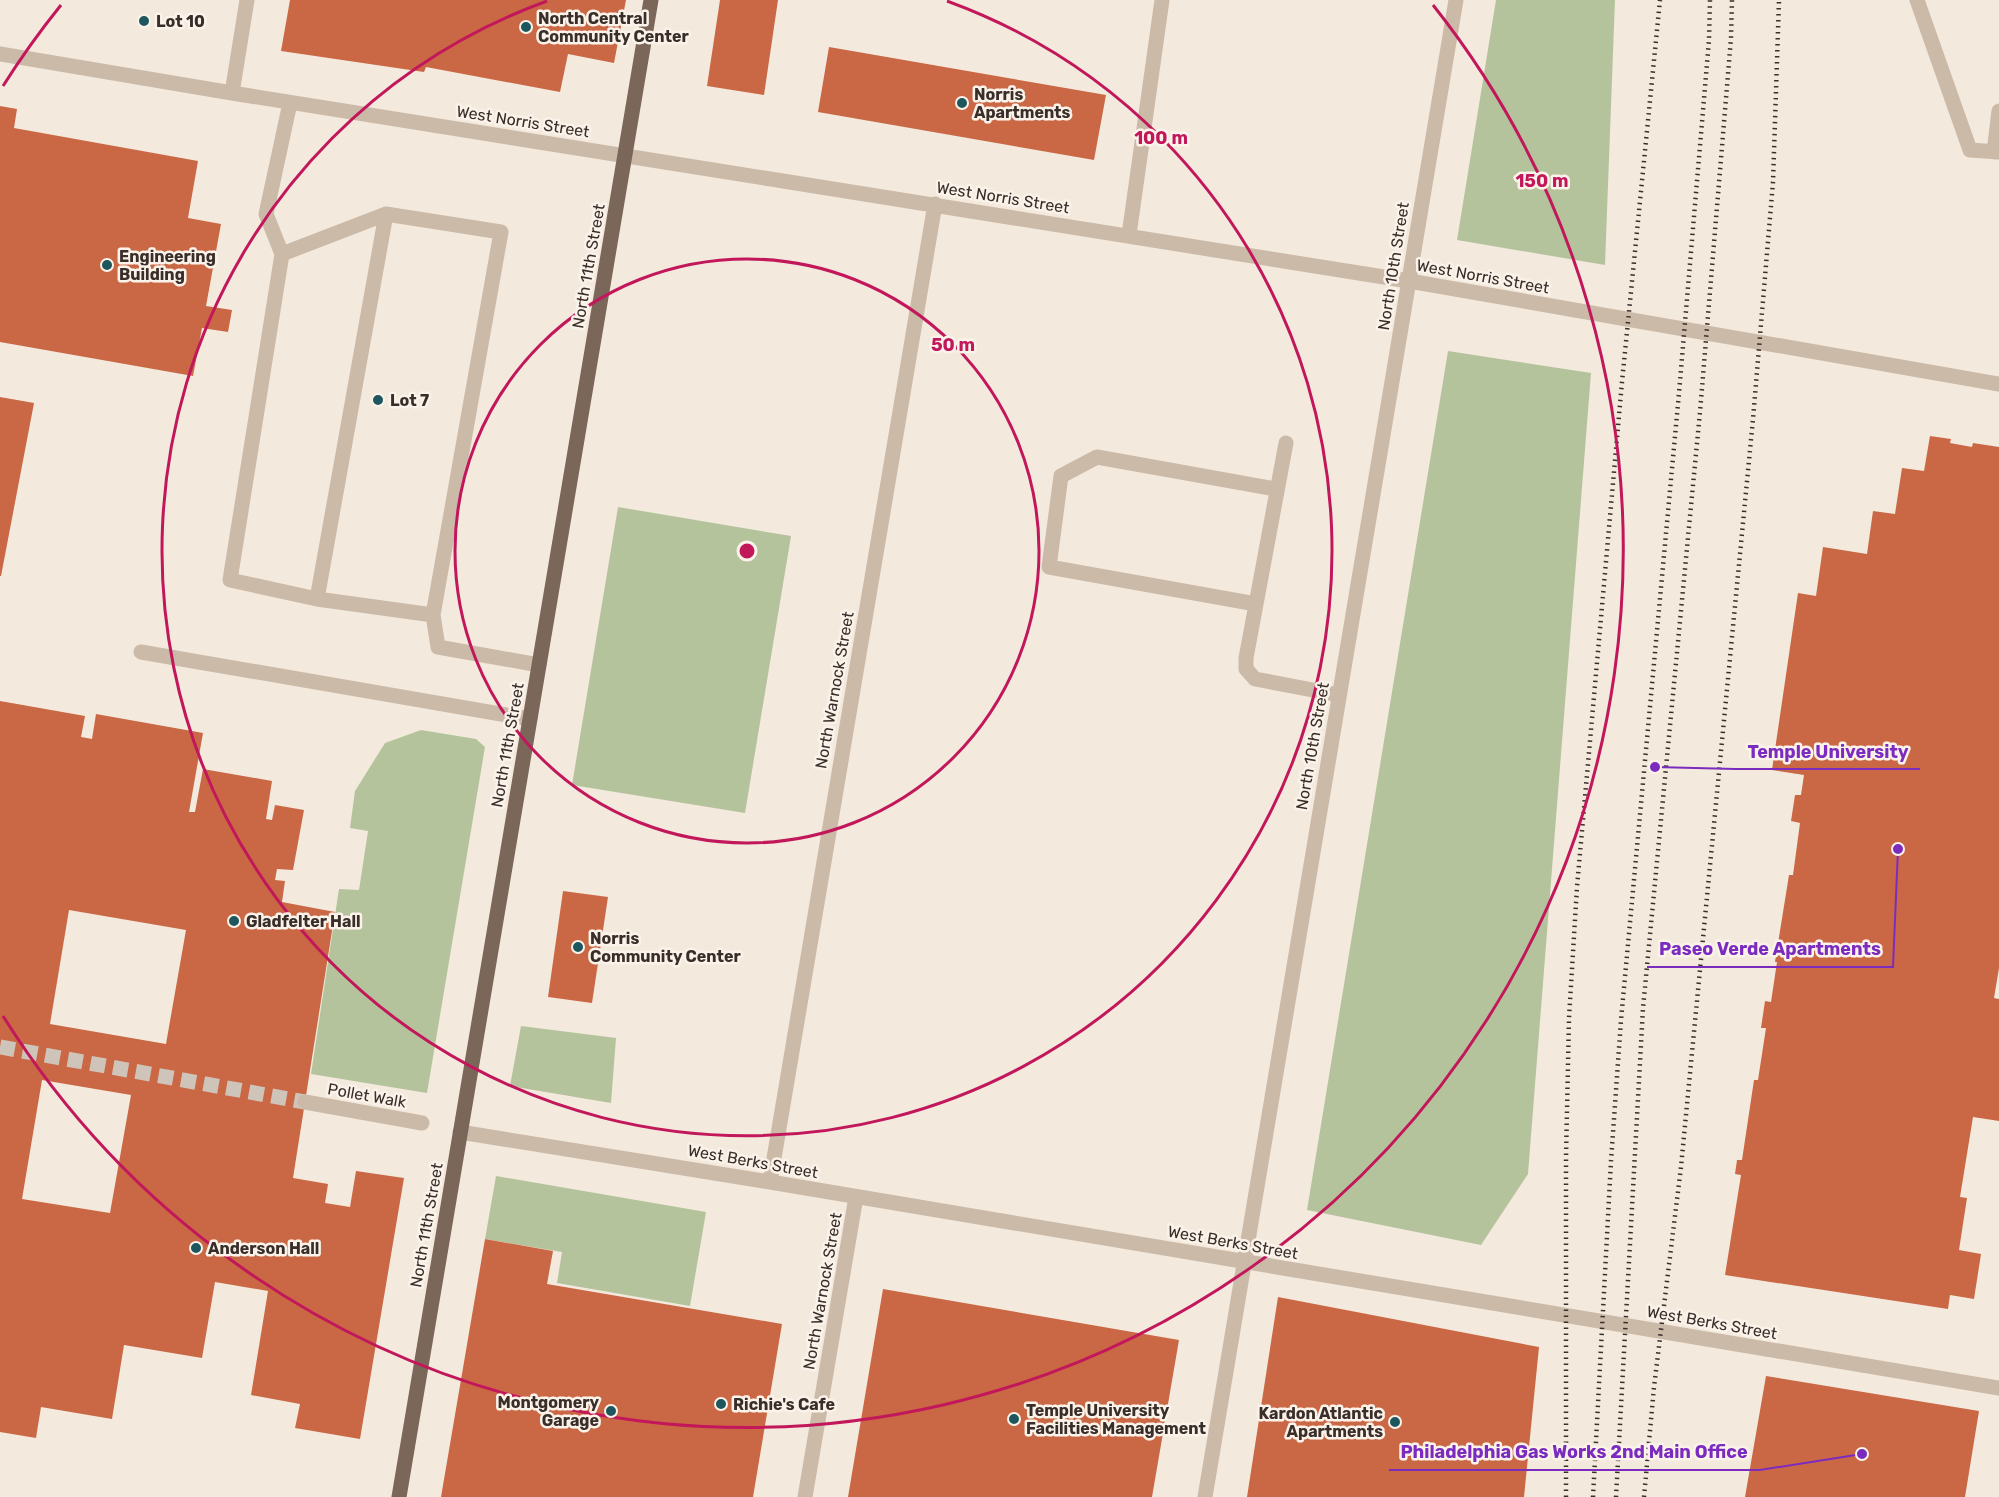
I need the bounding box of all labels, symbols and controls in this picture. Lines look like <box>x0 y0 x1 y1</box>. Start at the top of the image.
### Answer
place label: North Central Community Center <box>538 9 689 46</box>
place label: Lot 10 <box>156 12 205 31</box>
marker: Lot 10 <box>137 14 151 28</box>
marker: North Central Community Center <box>519 20 533 34</box>
place label: Norris Apartments <box>974 85 1071 122</box>
marker: Norris Apartments <box>955 96 969 110</box>
street label: West Norris Street <box>455 102 591 141</box>
text: 100 m <box>1134 127 1188 149</box>
text: 150 m <box>1515 170 1569 192</box>
street label: West Norris Street <box>935 178 1071 217</box>
street label: North 10th Street <box>1374 201 1413 332</box>
street label: North 11th Street <box>568 202 609 330</box>
place label: Engineering Building <box>119 247 216 284</box>
street label: West Norris Street <box>1415 255 1551 298</box>
marker: Engineering Building <box>100 258 114 272</box>
text: 50 m <box>931 334 975 356</box>
place label: Lot 7 <box>390 391 429 410</box>
marker: Lot 7 <box>371 393 385 407</box>
centre of rings <box>737 541 757 561</box>
street label: North Warnock Street <box>811 610 858 770</box>
street label: North 11th Street <box>487 681 528 809</box>
street label: North 10th Street <box>1292 681 1333 812</box>
callout: Temple University <box>1735 733 1920 769</box>
text: Temple University <box>1747 741 1909 763</box>
place label: Gladfelter Hall <box>246 912 361 931</box>
marker: Gladfelter Hall <box>227 914 241 928</box>
place label: Norris Community Center <box>590 929 741 966</box>
callout: Paseo Verde Apartments <box>1647 931 1893 967</box>
text: Paseo Verde Apartments <box>1659 938 1881 960</box>
marker: Norris Community Center <box>571 940 585 954</box>
street label: Pollet Walk <box>326 1079 408 1112</box>
street label: West Berks Street <box>686 1141 820 1182</box>
street label: North 11th Street <box>406 1161 447 1289</box>
street label: North Warnock Street <box>799 1211 846 1371</box>
street label: West Berks Street <box>1166 1222 1300 1263</box>
place label: Anderson Hall <box>208 1239 319 1258</box>
marker: Anderson Hall <box>189 1241 203 1255</box>
street label: West Berks Street <box>1645 1302 1779 1343</box>
place label: Montgomery Garage <box>497 1393 599 1430</box>
place label: Richie's Cafe <box>733 1395 835 1414</box>
marker: Richie's Cafe <box>714 1397 728 1411</box>
place label: Temple University Facilities Management <box>1026 1401 1206 1438</box>
marker: Montgomery Garage <box>604 1404 618 1418</box>
place label: Kardon Atlantic Apartments <box>1259 1404 1383 1441</box>
marker: Temple University Facilities Management <box>1007 1412 1021 1426</box>
marker: Kardon Atlantic Apartments <box>1388 1415 1402 1429</box>
callout: Philadelphia Gas Works 2nd Main Office <box>1389 1434 1760 1470</box>
text: Philadelphia Gas Works 2nd Main Office <box>1400 1441 1748 1463</box>

